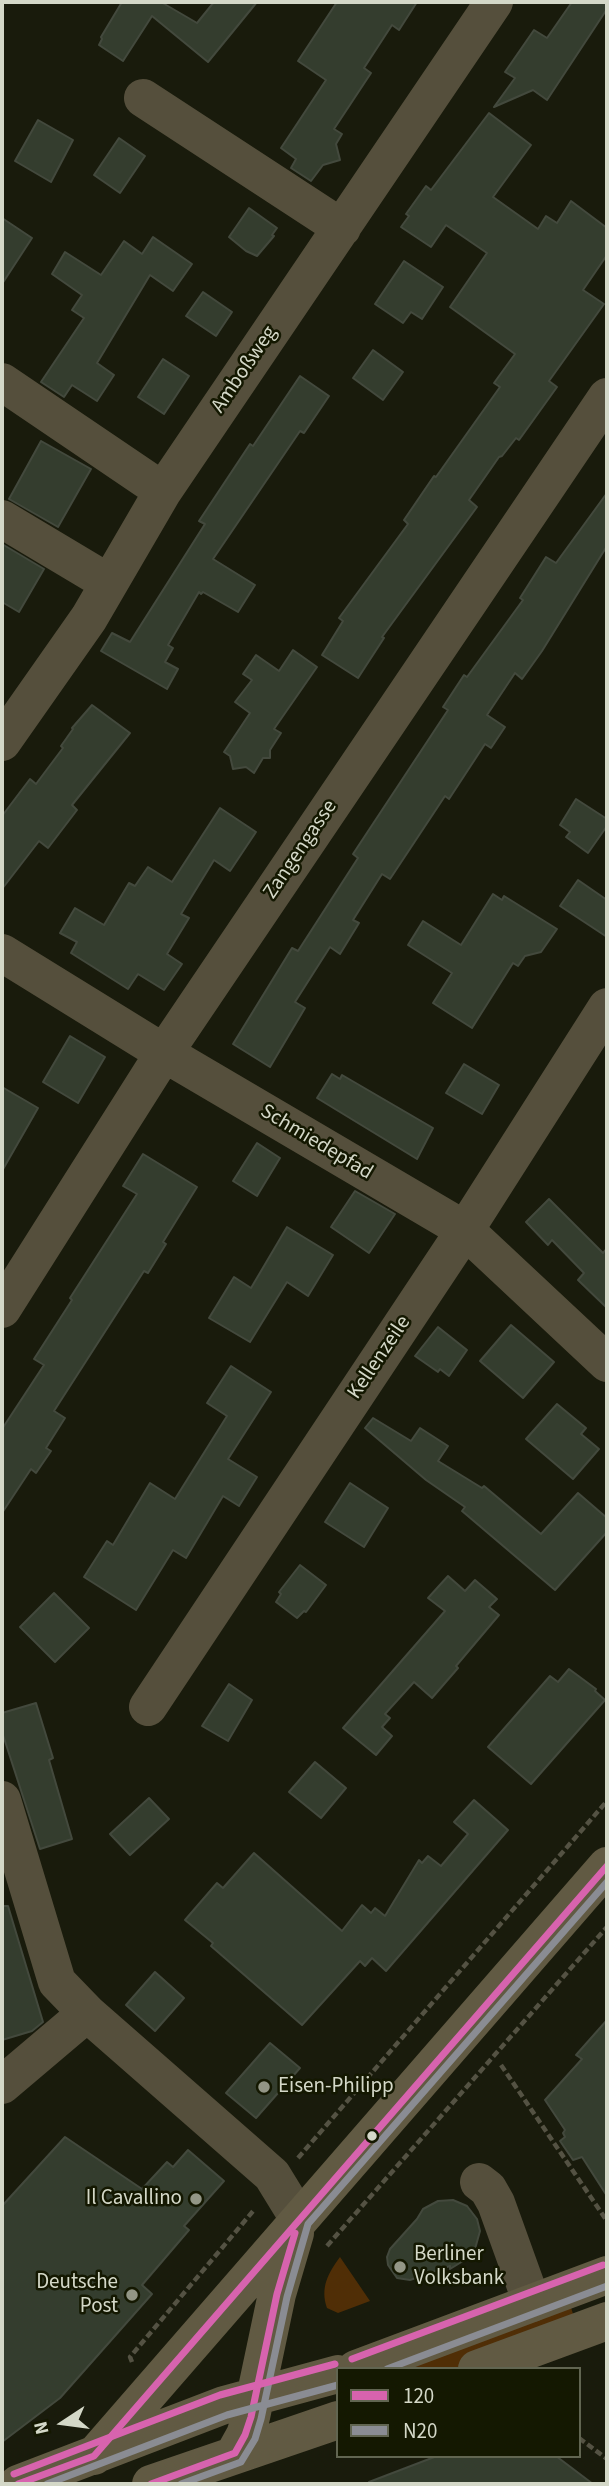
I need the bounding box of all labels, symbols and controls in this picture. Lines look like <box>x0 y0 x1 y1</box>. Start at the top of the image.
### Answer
street label: Amboßweg <box>207 322 283 418</box>
street label: Zangengasse <box>259 796 343 904</box>
street label: Schmiedepfad <box>255 1100 377 1186</box>
street label: Kellenzeile <box>343 1312 417 1404</box>
place label: Eisen-Philipp <box>278 2074 394 2100</box>
marker: Eisen-Philipp <box>256 2079 272 2095</box>
unlabelled marker <box>365 2129 379 2143</box>
place label: Il Cavallino <box>86 2186 182 2212</box>
marker: Il Cavallino <box>188 2191 204 2207</box>
place label: Berliner Volksbank <box>414 2242 504 2292</box>
marker: Berliner Volksbank <box>392 2259 408 2275</box>
place label: Deutsche Post <box>36 2270 118 2320</box>
marker: Deutsche Post <box>124 2287 140 2303</box>
legend <box>336 2367 581 2458</box>
text: 120 <box>403 2381 434 2411</box>
north arrow <box>28 2388 98 2458</box>
text: N20 <box>403 2416 437 2446</box>
text: N <box>27 2419 57 2437</box>

